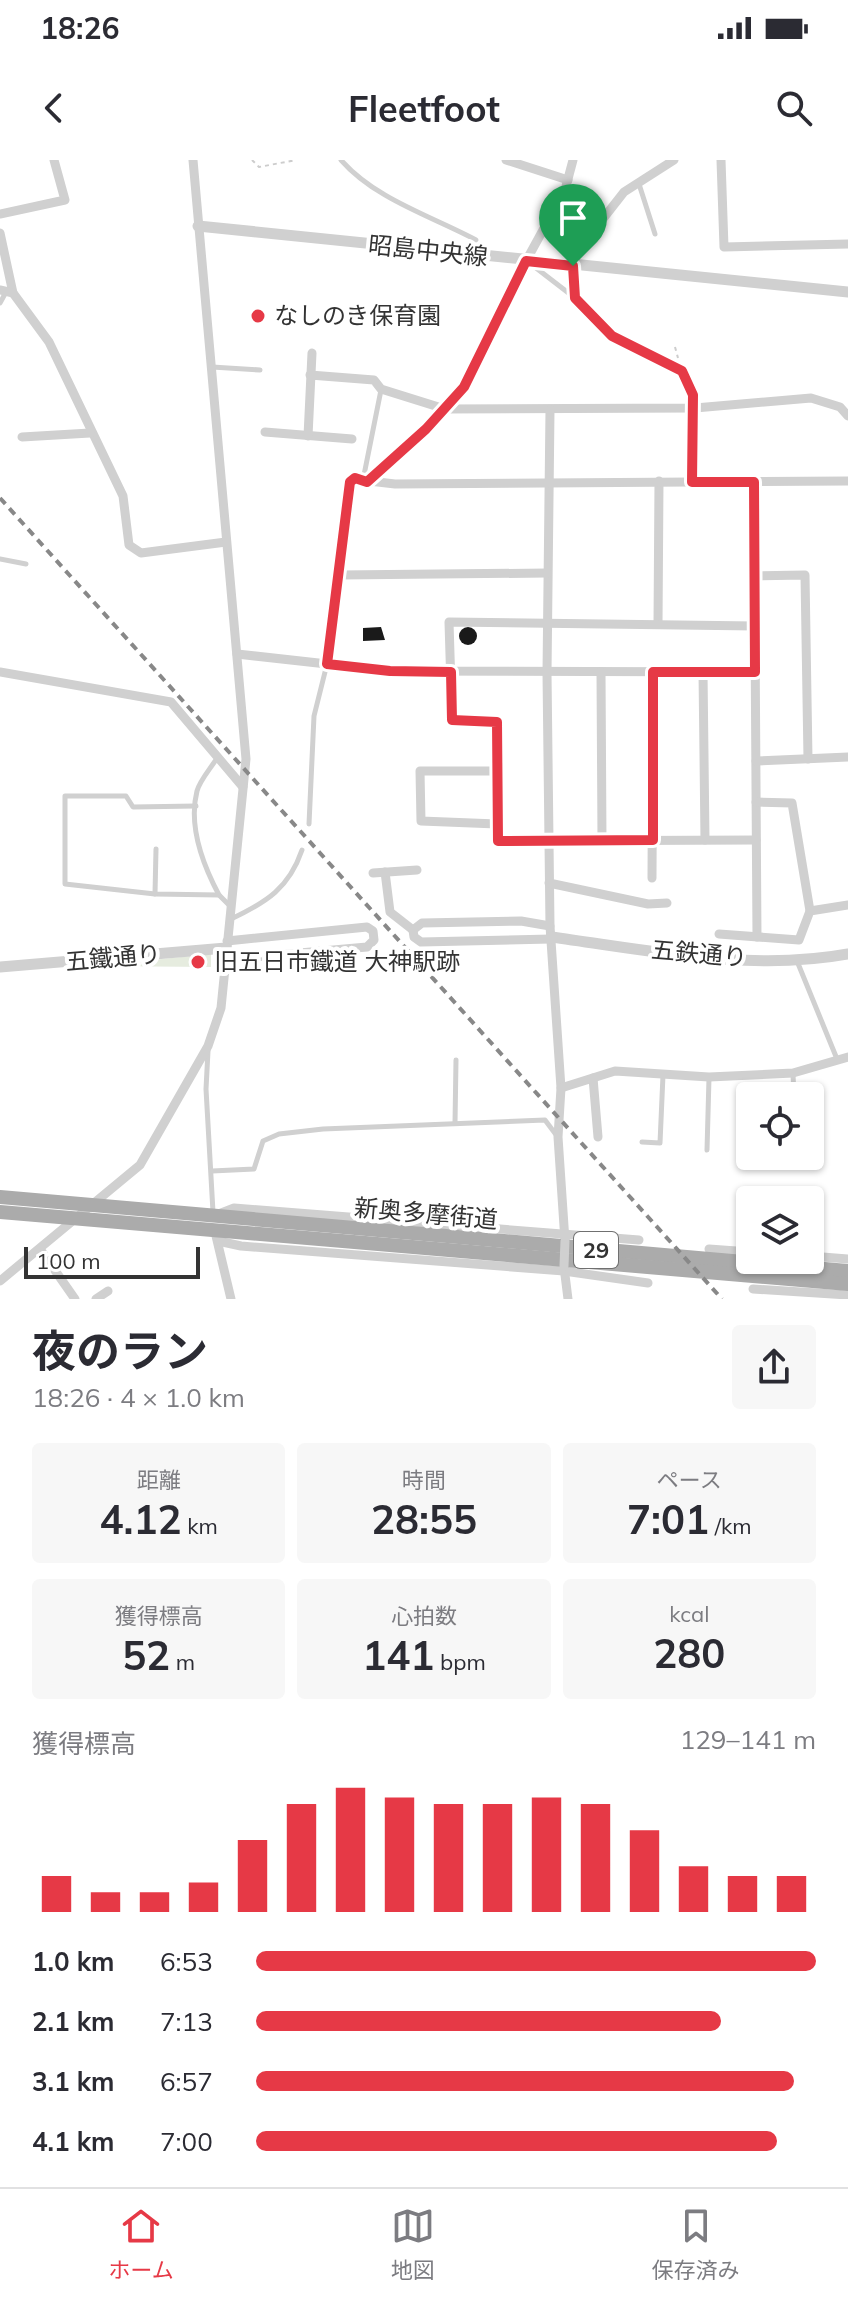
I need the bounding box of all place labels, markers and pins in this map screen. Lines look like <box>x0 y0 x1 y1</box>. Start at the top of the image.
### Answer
pin <box>539 184 607 266</box>
place label: なしのき保育園 <box>274 300 441 330</box>
marker: なしのき保育園 <box>249 307 267 325</box>
place label: 旧五日市鐵道 大神駅跡 <box>214 946 460 976</box>
marker: 旧五日市鐵道 大神駅跡 <box>189 953 207 971</box>

